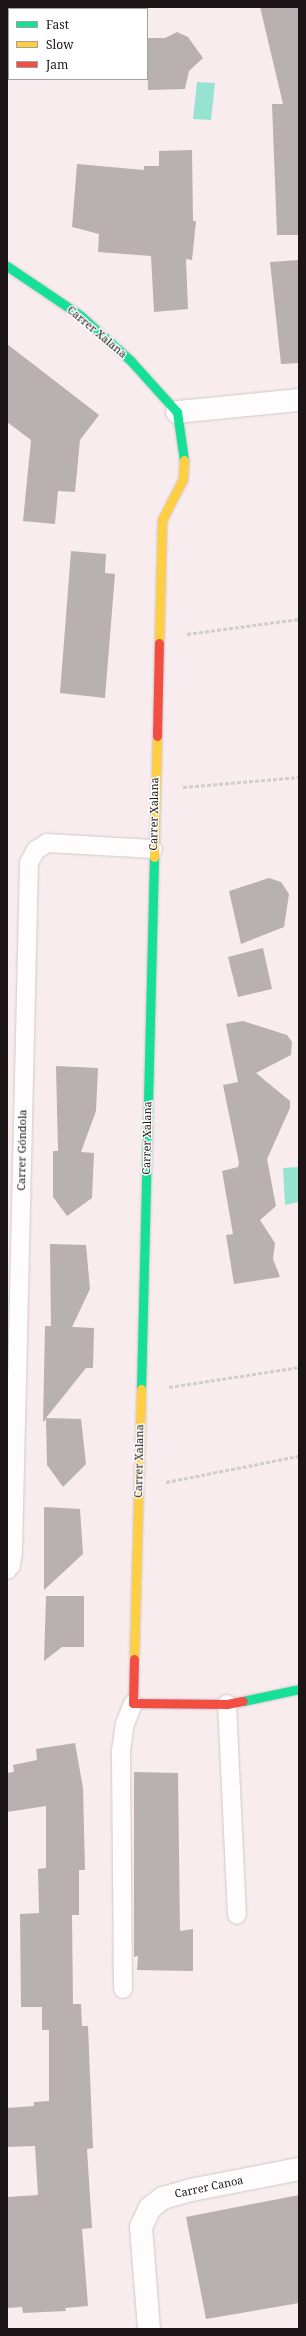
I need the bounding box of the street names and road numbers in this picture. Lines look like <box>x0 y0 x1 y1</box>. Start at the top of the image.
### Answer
street label: Carrer Xalana <box>65 303 129 361</box>
street label: Carrer Xalana <box>147 777 161 851</box>
street label: Carrer Xalana <box>140 1101 154 1175</box>
street label: Carrer Góndola <box>15 1109 29 1191</box>
street label: Carrer Xalana <box>132 1424 146 1498</box>
street label: Carrer Canoa <box>173 2173 245 2201</box>

